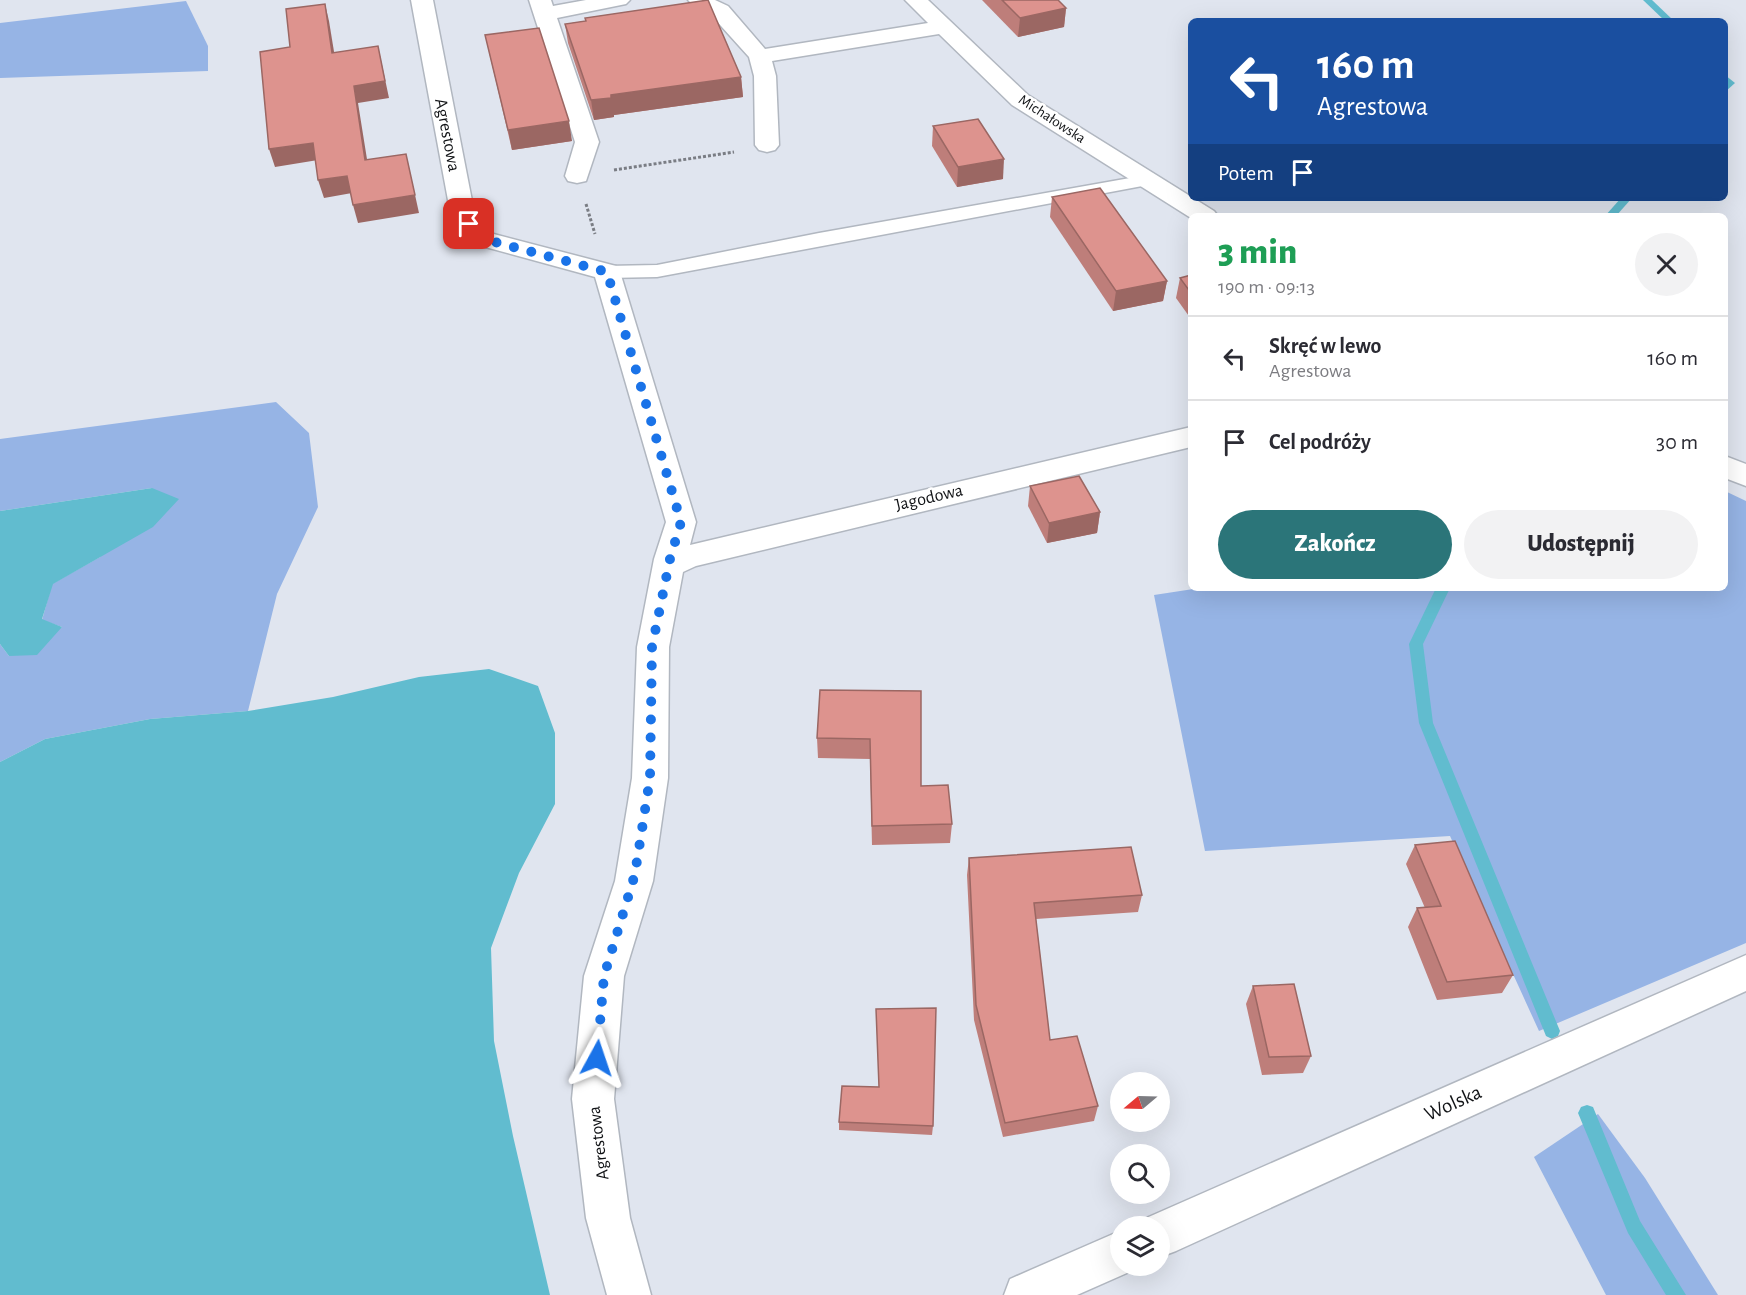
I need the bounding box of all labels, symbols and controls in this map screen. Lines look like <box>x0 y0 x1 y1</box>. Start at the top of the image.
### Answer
icon: left <box>1218 42 1296 120</box>
text: 160 m <box>1317 44 1415 86</box>
street label: Michałowska <box>1016 92 1088 146</box>
text: Agrestowa <box>1317 93 1428 120</box>
street label: Agrestowa <box>431 97 463 173</box>
icon: arrive <box>1286 156 1319 189</box>
text: Potem <box>1218 162 1274 184</box>
pin <box>443 198 494 249</box>
icon: arrive <box>452 207 485 240</box>
button: close <box>1635 233 1698 296</box>
text: 3 min <box>1218 234 1297 270</box>
text: 190 m · 09:13 <box>1218 277 1315 297</box>
text: Skręć w lewo <box>1269 335 1381 357</box>
icon: left <box>1218 342 1251 375</box>
text: 160 m <box>1647 347 1698 369</box>
text: Agrestowa <box>1269 361 1351 381</box>
icon: arrive <box>1218 426 1251 459</box>
text: Cel podróży <box>1269 431 1371 453</box>
text: 30 m <box>1656 431 1698 453</box>
street label: Jagodowa <box>893 481 965 515</box>
button: Zakończ <box>1218 510 1452 579</box>
button: Udostępnij <box>1464 510 1698 579</box>
position arrow <box>565 1026 629 1090</box>
north arrow <box>1110 1072 1170 1132</box>
map controls <box>1110 1072 1170 1276</box>
street label: Wolska <box>1421 1081 1485 1125</box>
street label: Agrestowa <box>586 1105 612 1181</box>
button: search <box>1110 1144 1170 1204</box>
button: layers <box>1110 1216 1170 1276</box>

